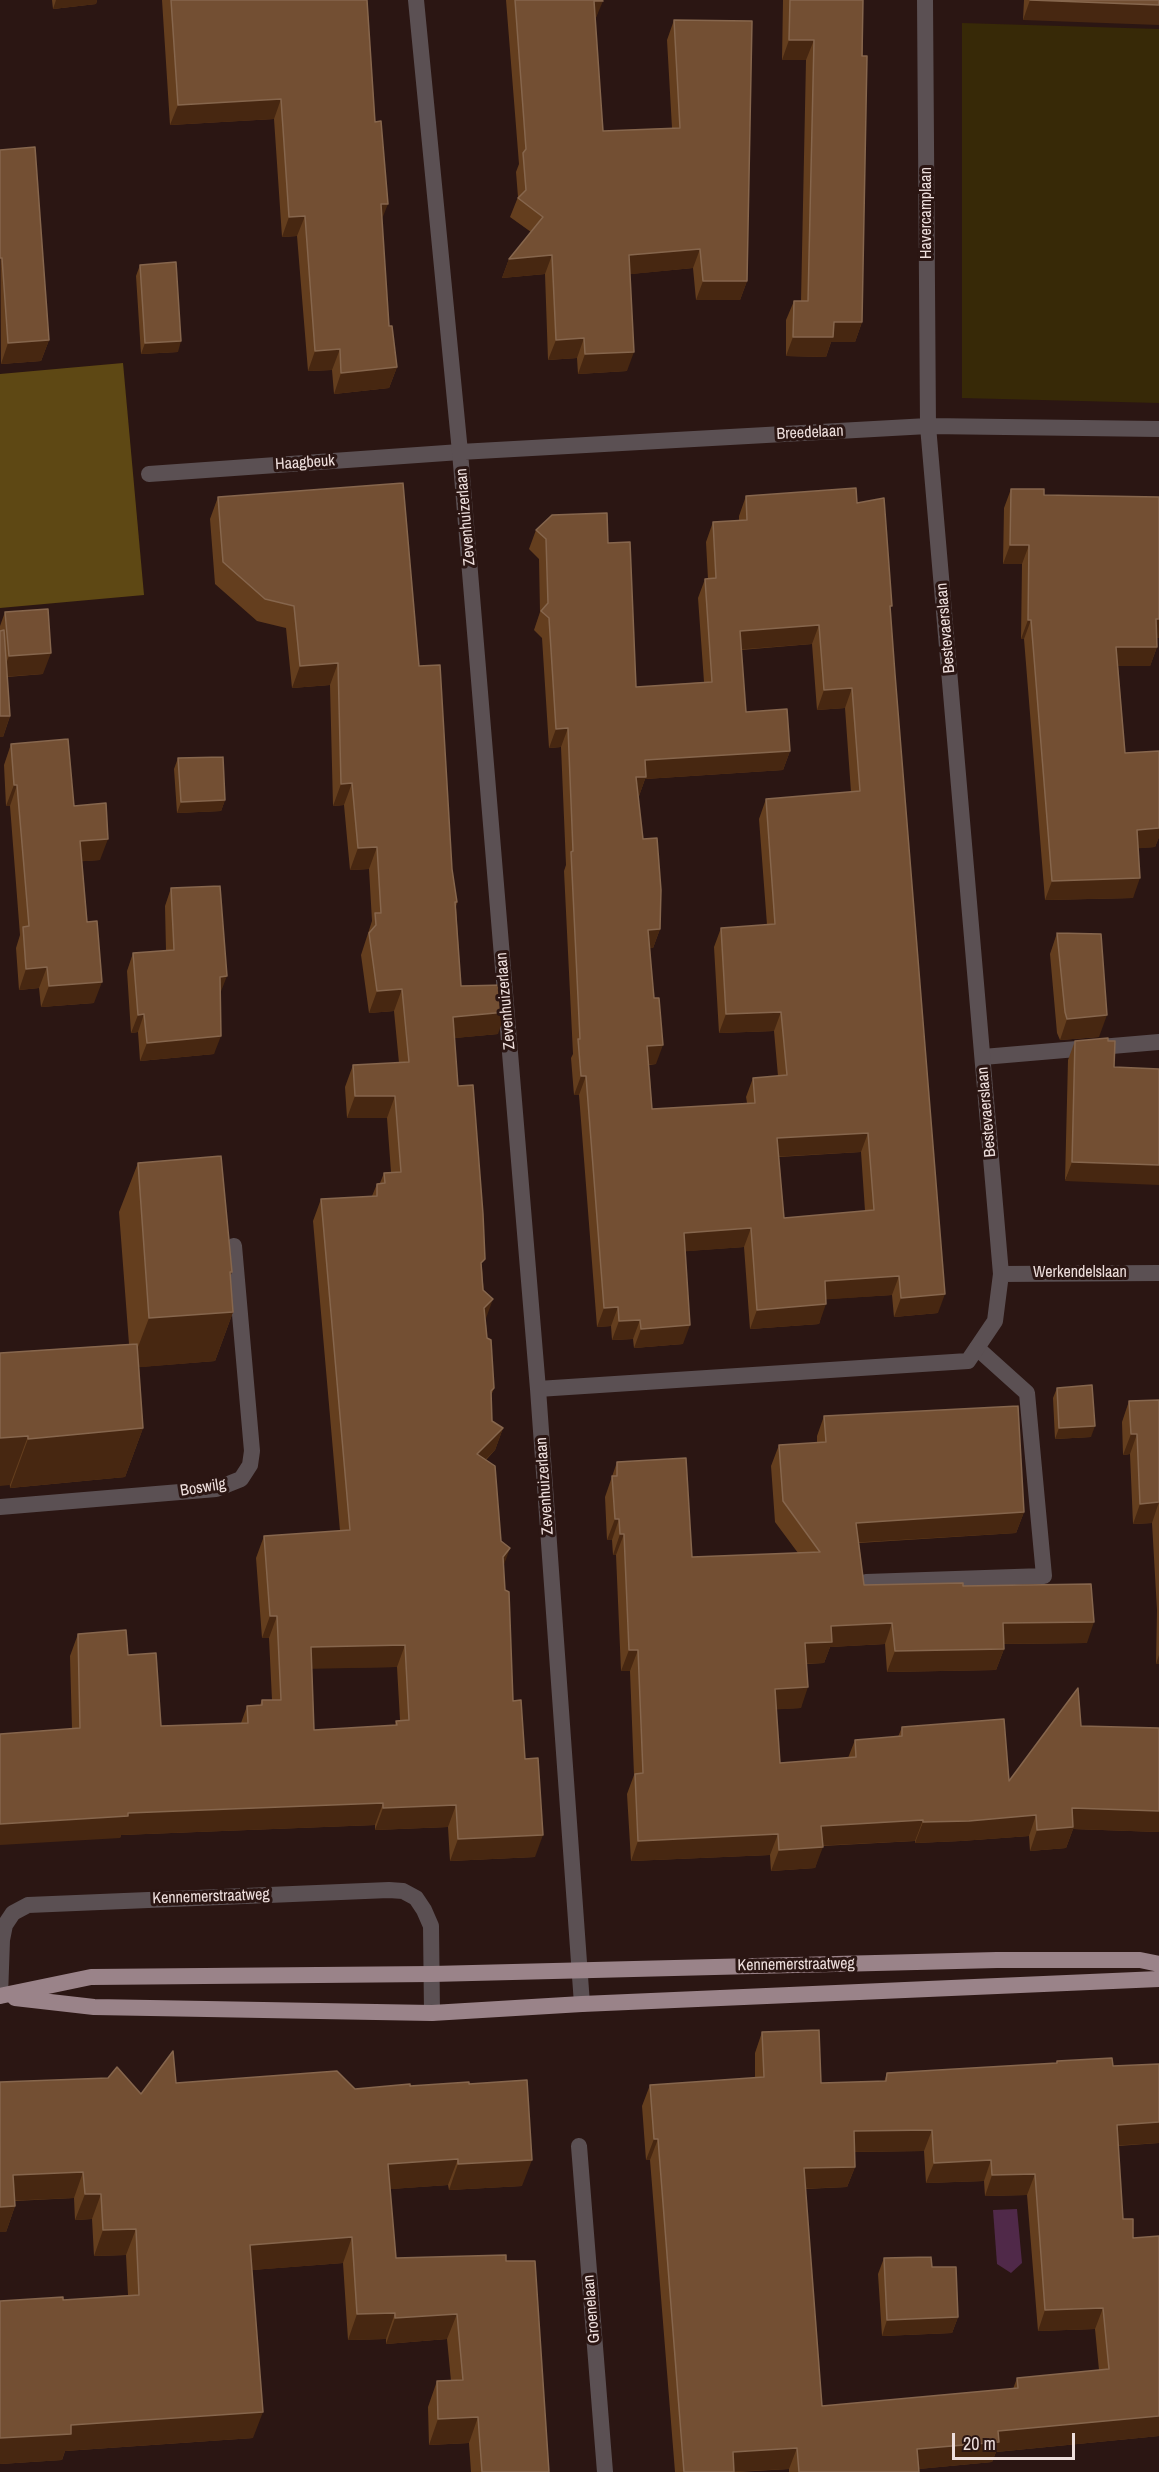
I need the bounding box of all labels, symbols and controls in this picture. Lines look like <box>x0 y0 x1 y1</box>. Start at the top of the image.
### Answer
street label: Havercamplaan <box>917 167 937 259</box>
street label: Breedelaan <box>776 422 844 444</box>
street label: Haagbeuk <box>274 451 336 475</box>
street label: Zevenhuizerlaan <box>452 467 480 567</box>
street label: Bestevaerslaan <box>932 582 960 674</box>
street label: Zevenhuizerlaan <box>492 951 520 1051</box>
street label: Bestevaerslaan <box>973 1066 1001 1158</box>
street label: Werkendelslaan <box>1033 1263 1127 1283</box>
street label: Zevenhuizerlaan <box>532 1437 558 1535</box>
street label: Boswilg <box>179 1475 227 1501</box>
street label: Kennemerstraatweg <box>152 1885 270 1909</box>
street label: Kennemerstraatweg <box>737 1954 855 1976</box>
street label: Groenelaan <box>579 2274 605 2344</box>
scale bar <box>955 2421 1078 2459</box>
text: 20 m <box>963 2431 996 2456</box>

